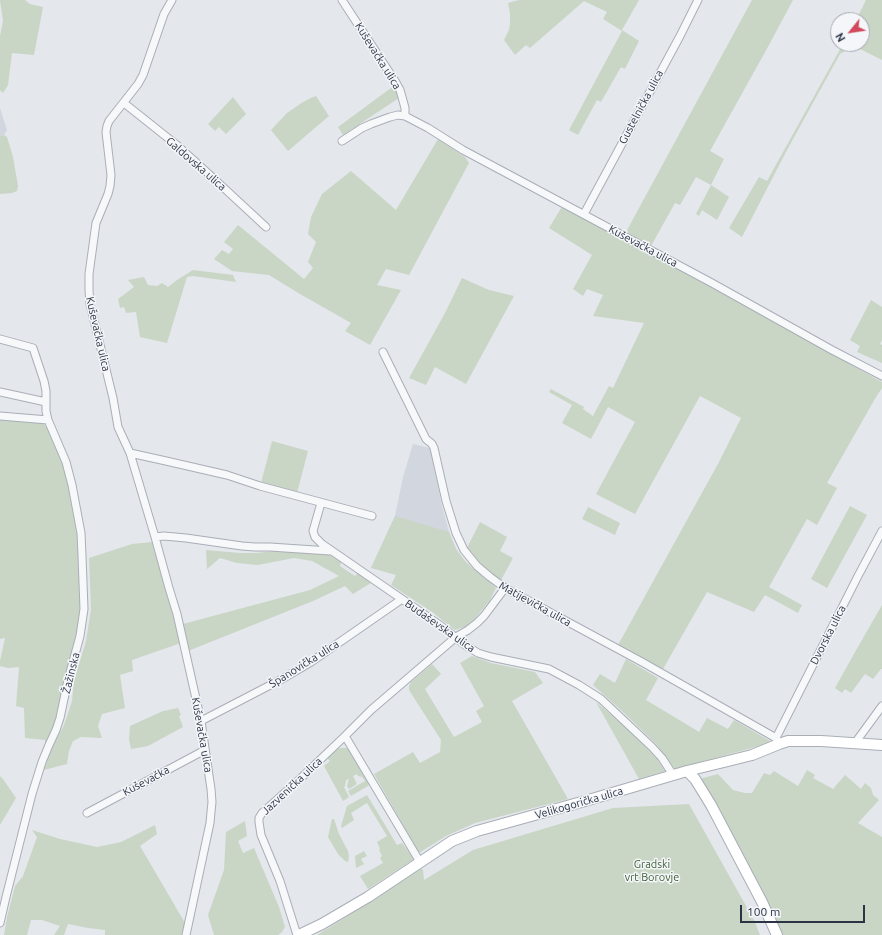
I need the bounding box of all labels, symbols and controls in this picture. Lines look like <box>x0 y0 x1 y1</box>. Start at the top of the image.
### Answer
north arrow <box>830 12 870 52</box>
street label: Kuševačka ulica <box>352 20 404 92</box>
text: N <box>833 31 848 44</box>
street label: Gustelnička ulica <box>616 68 666 146</box>
street label: Galdovska ulica <box>163 134 229 194</box>
street label: Kuševačka ulica <box>606 222 680 270</box>
street label: Kuševačka ulica <box>83 295 113 373</box>
street label: Matijevička ulica <box>497 579 573 629</box>
street label: Budaševska ulica <box>402 597 478 655</box>
street label: Dvorska ulica <box>807 603 849 667</box>
street label: Španovička ulica <box>267 637 341 691</box>
street label: Žažinska <box>60 651 82 695</box>
street label: Kuševačka ulica <box>189 696 215 774</box>
street label: Jazvenička ulica <box>259 755 325 817</box>
street label: Kuševačka <box>120 763 172 799</box>
street label: Velikogorička ulica <box>533 784 625 822</box>
park label: Gradski vrt Borovje <box>625 857 679 883</box>
scale bar <box>742 897 867 923</box>
text: 100 m <box>747 905 780 918</box>

